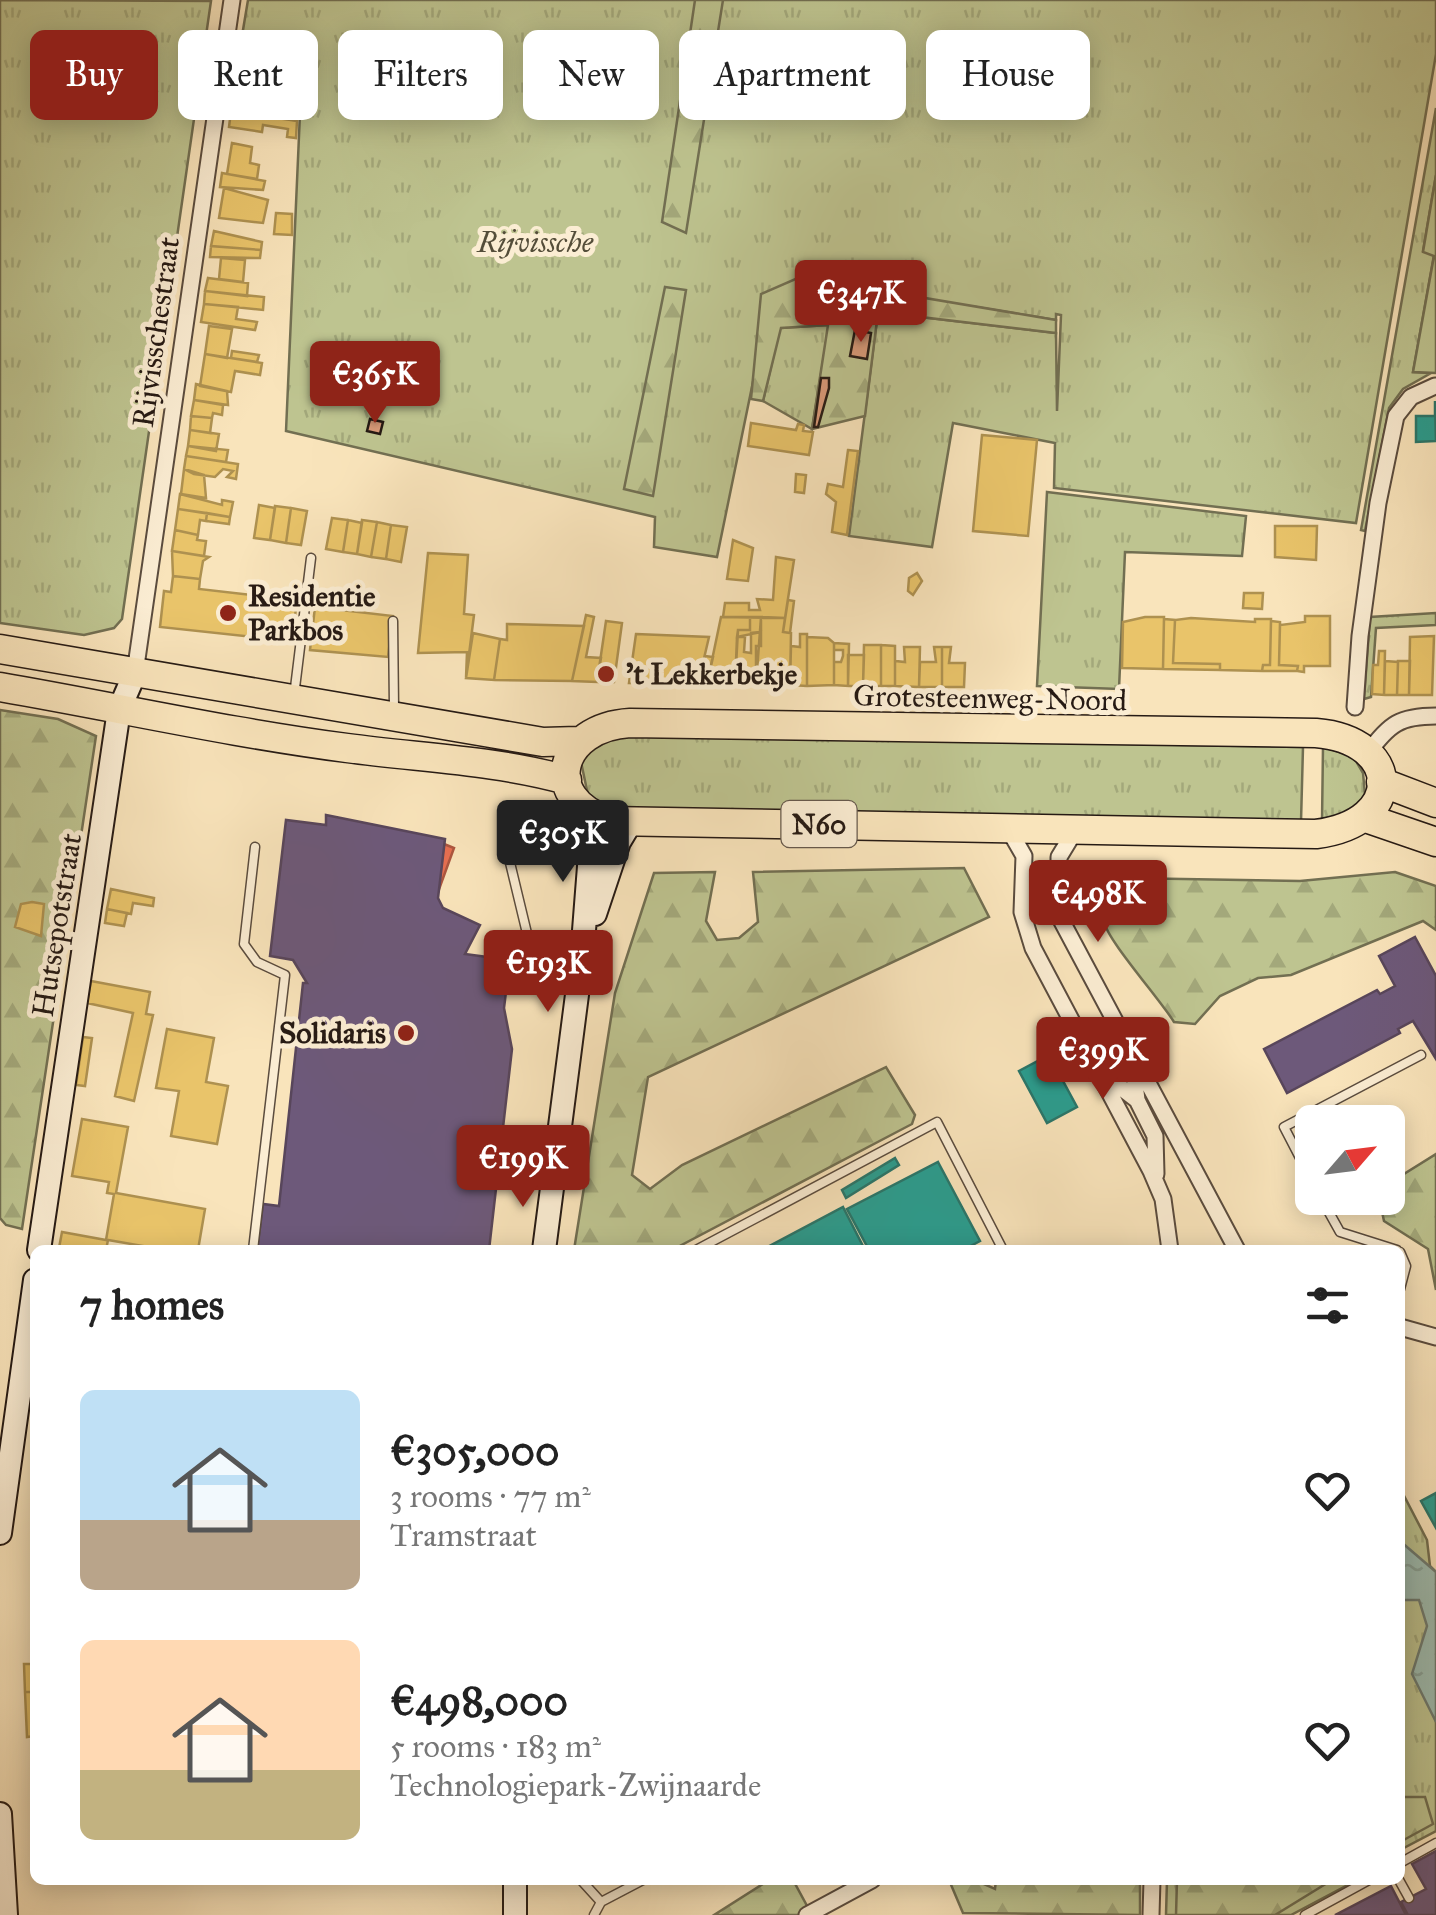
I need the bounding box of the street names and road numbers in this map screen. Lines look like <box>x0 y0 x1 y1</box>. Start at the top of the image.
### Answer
street label: Rijvisschestraat <box>125 234 187 429</box>
street label: Grotesteenweg-Noord <box>853 678 1127 718</box>
road number: N60 <box>782 801 856 847</box>
street label: Hutsepotstraat <box>25 830 89 1019</box>

